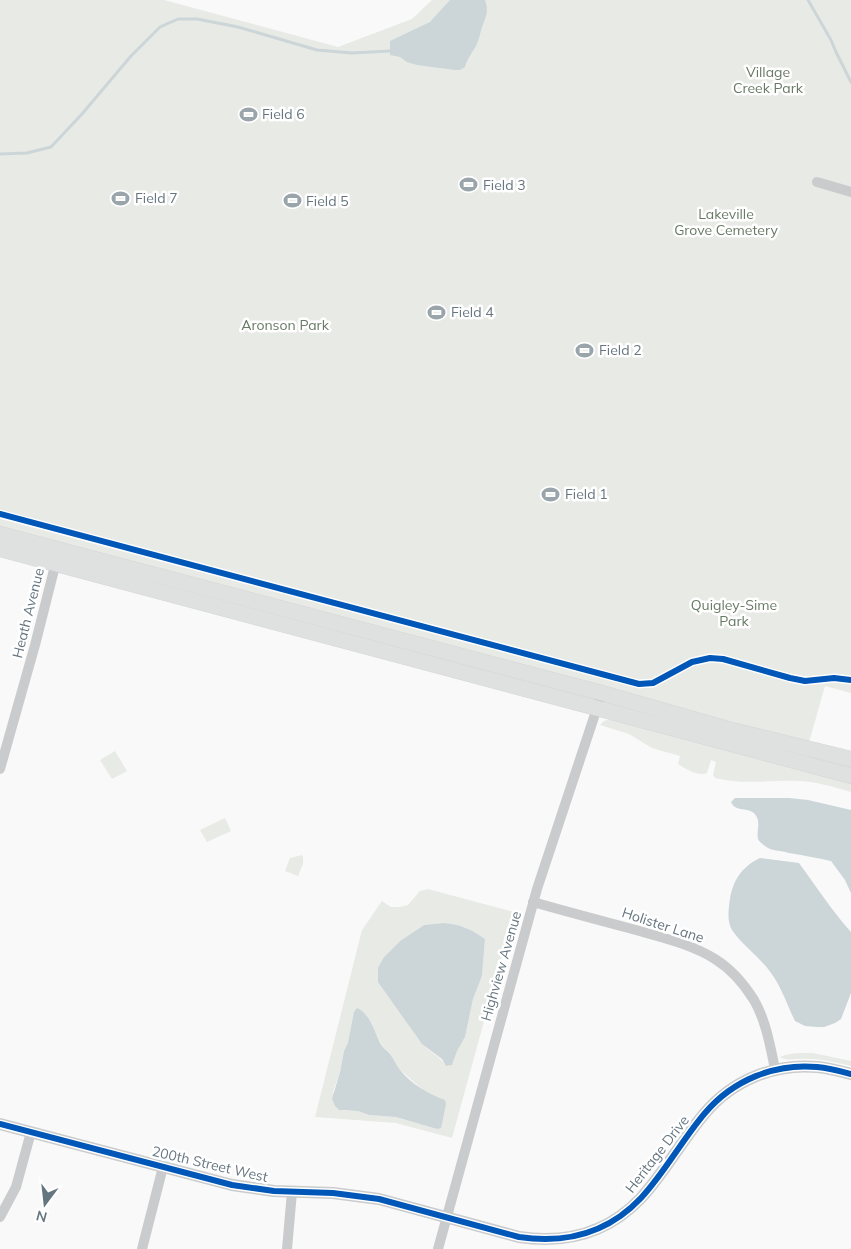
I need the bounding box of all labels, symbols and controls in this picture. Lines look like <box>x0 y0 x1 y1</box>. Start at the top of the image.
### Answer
park label: Village Creek Park <box>733 63 804 97</box>
sports icon: Field 6 <box>238 104 258 124</box>
place label: Field 6 <box>262 105 305 123</box>
sports icon: Field 3 <box>459 175 479 195</box>
place label: Field 3 <box>483 176 526 194</box>
sports icon: Field 7 <box>111 188 131 208</box>
place label: Field 7 <box>135 189 178 207</box>
sports icon: Field 5 <box>282 191 302 211</box>
place label: Field 5 <box>306 192 349 210</box>
park label: Lakeville Grove Cemetery <box>674 205 778 239</box>
sports icon: Field 4 <box>427 302 447 322</box>
place label: Field 4 <box>451 303 494 321</box>
park label: Aronson Park <box>241 316 330 334</box>
sports icon: Field 2 <box>575 340 595 360</box>
place label: Field 2 <box>599 341 642 359</box>
sports icon: Field 1 <box>541 484 561 504</box>
place label: Field 1 <box>565 485 608 503</box>
street label: Heath Avenue <box>8 566 48 660</box>
park label: Quigley-Sime Park <box>691 596 777 630</box>
street label: Holister Lane <box>620 903 706 947</box>
street label: Highview Avenue <box>477 909 525 1023</box>
street label: Heritage Drive <box>621 1112 693 1196</box>
street label: 200th Street West <box>150 1142 270 1186</box>
north arrow <box>20 1179 70 1229</box>
text: N <box>34 1206 49 1227</box>

